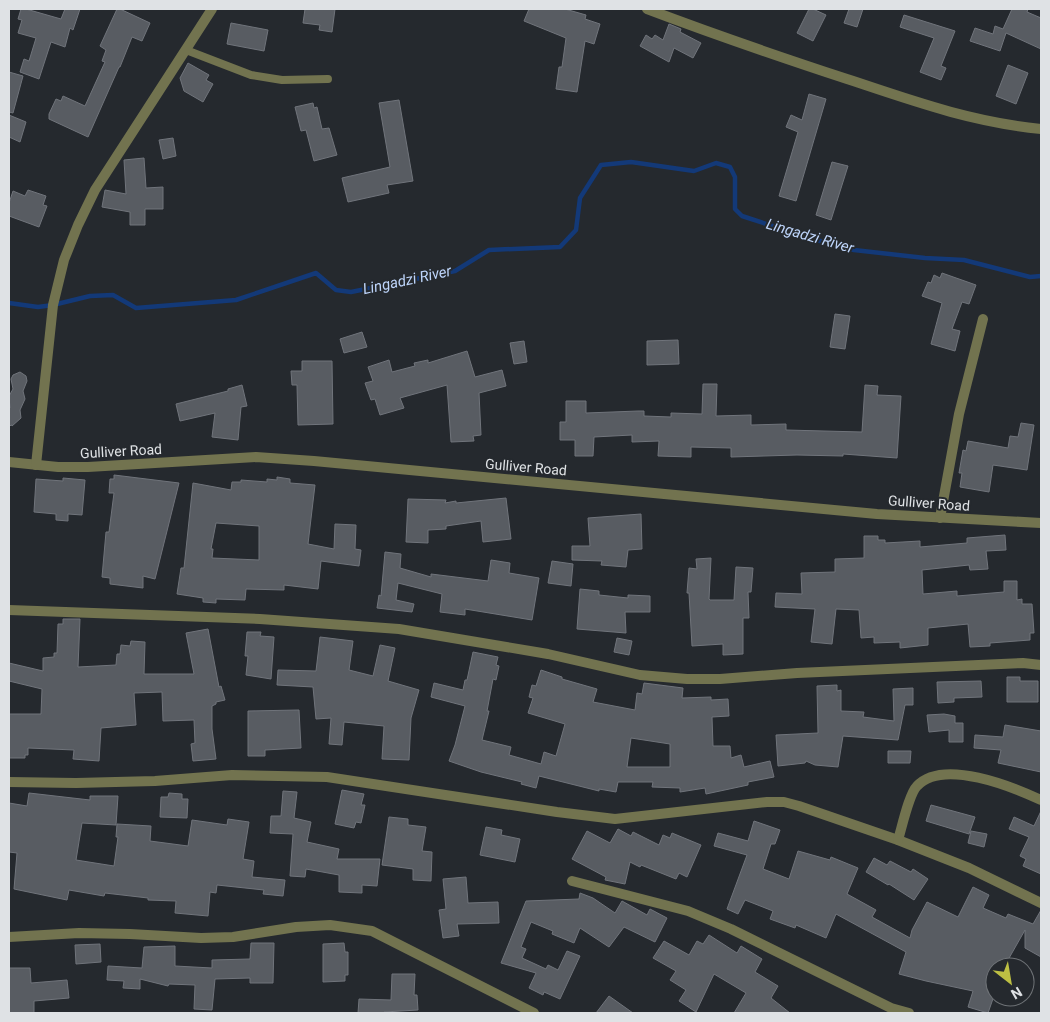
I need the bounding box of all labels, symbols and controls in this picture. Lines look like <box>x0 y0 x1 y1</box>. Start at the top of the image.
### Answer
water label: Lingadzi River <box>764 215 857 257</box>
water label: Lingadzi River <box>361 262 454 298</box>
street label: Gulliver Road <box>80 441 162 461</box>
street label: Gulliver Road <box>484 455 568 479</box>
street label: Gulliver Road <box>888 492 970 514</box>
north arrow <box>985 957 1035 1007</box>
text: N <box>1008 984 1025 1003</box>

